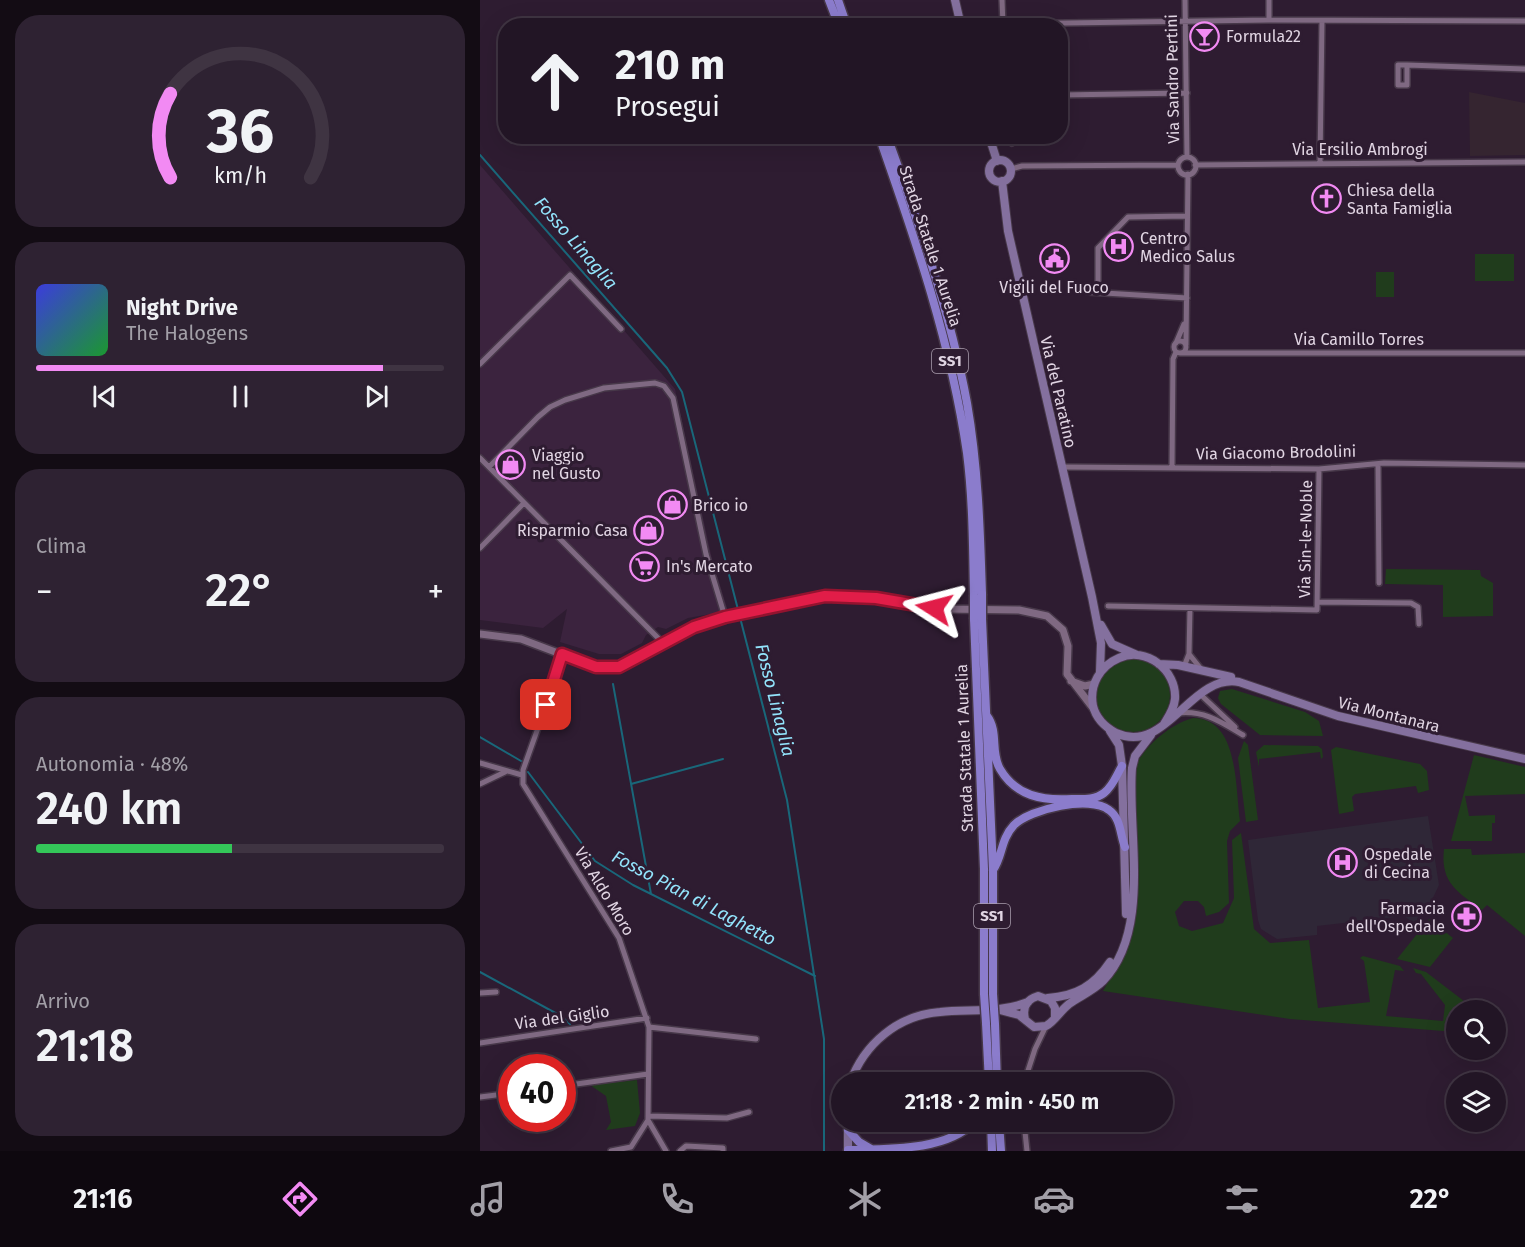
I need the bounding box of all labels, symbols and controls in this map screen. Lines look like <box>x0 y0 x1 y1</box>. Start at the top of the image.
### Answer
street label: Via Sandro Pertini <box>1162 14 1183 144</box>
bar icon: Formula22 <box>1189 20 1221 52</box>
place label: Formula22 <box>1226 27 1301 46</box>
text: 210 m <box>615 40 725 90</box>
icon: ahead <box>516 42 594 120</box>
text: Prosegui <box>615 91 720 123</box>
text: 36 <box>205 94 274 169</box>
street label: Via Ersilio Ambrogi <box>1292 140 1428 159</box>
text: km/h <box>213 163 267 189</box>
street label: Strada Statale 1 Aurelia <box>896 163 966 329</box>
place label: Chiesa della Santa Famiglia <box>1347 181 1452 218</box>
church icon: Chiesa della Santa Famiglia <box>1310 183 1342 215</box>
water label: Fosso Linaglia <box>530 192 622 294</box>
place label: Centro Medico Salus <box>1140 229 1235 266</box>
hospital icon: Centro Medico Salus <box>1103 231 1135 263</box>
public building icon: Vigili del Fuoco <box>1038 243 1070 275</box>
place label: Vigili del Fuoco <box>999 278 1109 297</box>
text: Night Drive <box>126 294 238 321</box>
text: The Halogens <box>126 321 248 345</box>
street label: Via Camillo Torres <box>1294 330 1424 349</box>
street label: Via del Paratino <box>1036 334 1081 450</box>
road number: SS1 <box>932 349 968 373</box>
icon: previous <box>88 380 121 413</box>
icon: pause <box>224 380 257 413</box>
icon: next <box>360 380 393 413</box>
street label: Via Giacomo Brodolini <box>1196 442 1356 463</box>
place label: Viaggio nel Gusto <box>532 446 601 483</box>
shop icon: Viaggio nel Gusto <box>495 448 527 480</box>
street label: Via Sin-le-Noble <box>1295 480 1316 598</box>
shop icon: Brico io <box>656 489 688 521</box>
place label: Brico io <box>693 496 748 515</box>
shop icon: Risparmio Casa <box>633 514 665 546</box>
place label: Risparmio Casa <box>517 521 628 540</box>
text: Clima <box>36 534 87 558</box>
supermarket icon: In's Mercato <box>629 550 661 582</box>
place label: In's Mercato <box>666 557 753 576</box>
text: 22° <box>205 564 275 618</box>
text: − <box>36 572 53 612</box>
text: + <box>428 572 444 612</box>
position arrow <box>902 576 966 640</box>
water label: Fosso Linaglia <box>750 641 800 759</box>
street label: Strada Statale 1 Aurelia <box>952 664 977 832</box>
pin <box>520 679 571 730</box>
icon: arrive <box>529 688 562 721</box>
street label: Via Montanara <box>1336 693 1442 736</box>
text: Autonomia · 48% <box>36 752 188 776</box>
text: 240 km <box>36 782 182 836</box>
street label: Via Aldo Moro <box>571 843 638 939</box>
water label: Fosso Pian di Laghetto <box>608 845 780 951</box>
place label: Ospedale di Cecina <box>1364 845 1432 882</box>
hospital icon: Ospedale di Cecina <box>1327 847 1359 879</box>
place label: Farmacia dell'Ospedale <box>1346 899 1445 936</box>
pharmacy icon: Farmacia dell'Ospedale <box>1450 901 1482 933</box>
road number: SS1 <box>974 904 1010 928</box>
text: Arrivo <box>36 989 90 1013</box>
map controls <box>1446 1000 1506 1132</box>
button: search <box>1446 1000 1506 1060</box>
street label: Via del Giglio <box>514 1001 610 1034</box>
text: 21:18 <box>36 1019 134 1073</box>
speed limit sign: 40 <box>498 1054 576 1132</box>
button: layers <box>1446 1072 1506 1132</box>
text: 21:18 · 2 min · 450 m <box>905 1088 1099 1115</box>
icon: directions <box>279 1178 321 1220</box>
icon: music <box>467 1178 509 1220</box>
icon: phone <box>656 1178 698 1220</box>
icon: climate <box>844 1178 886 1220</box>
icon: car <box>1033 1178 1075 1220</box>
icon: filters <box>1221 1178 1263 1220</box>
text: 21:16 <box>73 1183 132 1215</box>
text: 22° <box>1410 1183 1452 1215</box>

